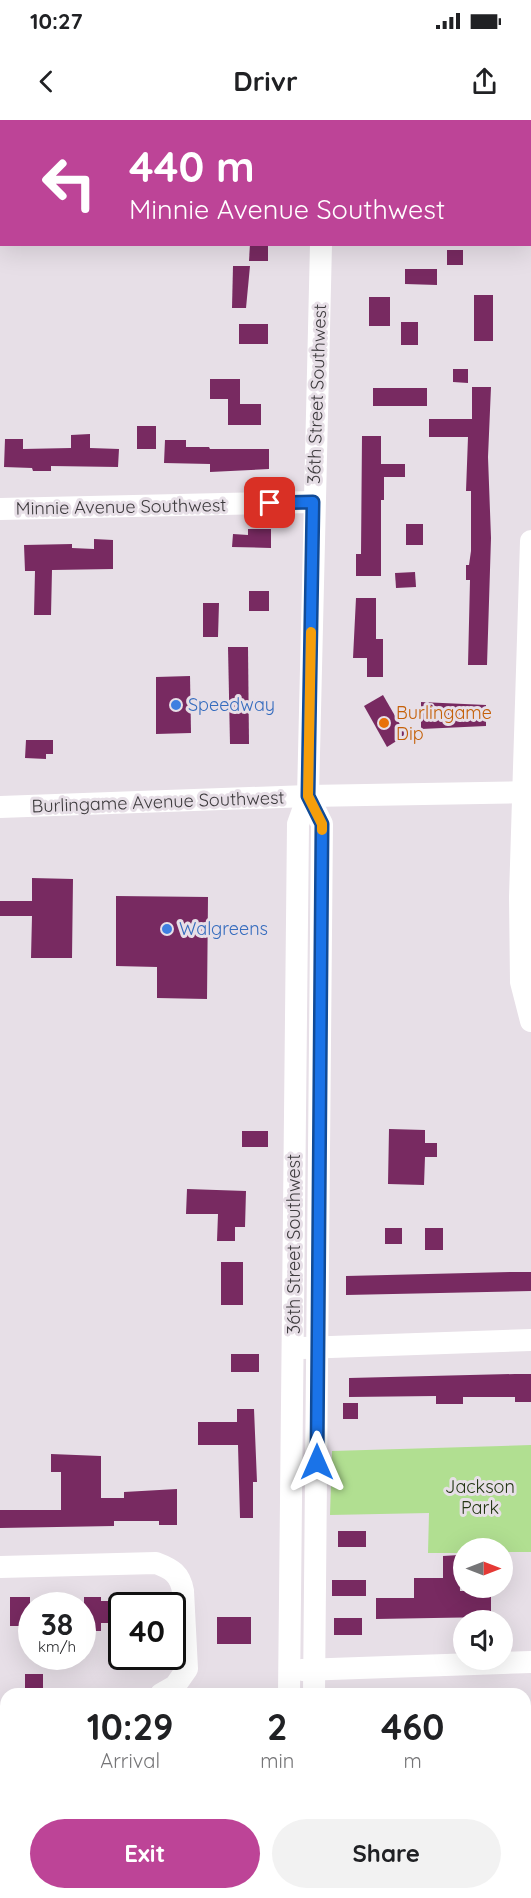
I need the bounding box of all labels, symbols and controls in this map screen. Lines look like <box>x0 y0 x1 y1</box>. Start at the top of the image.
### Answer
text: 10:27 <box>30 7 83 35</box>
text: Drivr <box>233 64 298 98</box>
icon: back <box>30 65 63 98</box>
icon: share <box>468 65 501 98</box>
text: 440 m <box>129 140 255 193</box>
icon: left <box>30 144 108 222</box>
text: Minnie Avenue Southwest <box>129 192 445 226</box>
street label: 36th Street Southwest <box>302 303 331 484</box>
pin <box>244 477 295 528</box>
icon: arrive <box>253 486 286 519</box>
street label: Minnie Avenue Southwest <box>15 493 227 520</box>
place label: Speedway <box>188 693 275 716</box>
marker: Speedway <box>169 698 183 712</box>
place label: Burlingame Dip <box>396 701 492 745</box>
marker: Burlingame Dip <box>377 716 391 730</box>
street label: Burlingame Avenue Southwest <box>31 786 285 817</box>
place label: Walgreens <box>179 917 268 940</box>
marker: Walgreens <box>160 922 174 936</box>
street label: 36th Street Southwest <box>282 1154 305 1334</box>
position arrow <box>285 1430 349 1494</box>
park label: Jackson Park <box>445 1475 515 1519</box>
north arrow <box>453 1538 513 1598</box>
map controls <box>453 1538 513 1670</box>
speed limit sign: 40 <box>108 1592 186 1670</box>
text: 38 <box>41 1605 73 1643</box>
button: sound <box>453 1610 513 1670</box>
text: km/h <box>38 1637 76 1656</box>
text: 10:29 <box>87 1704 174 1749</box>
text: 2 <box>267 1704 288 1749</box>
text: 460 <box>381 1704 444 1749</box>
text: Arrival <box>100 1748 160 1773</box>
text: min <box>260 1748 294 1773</box>
text: m <box>404 1748 422 1773</box>
button: Exit <box>30 1819 260 1888</box>
button: Share <box>272 1819 501 1888</box>

